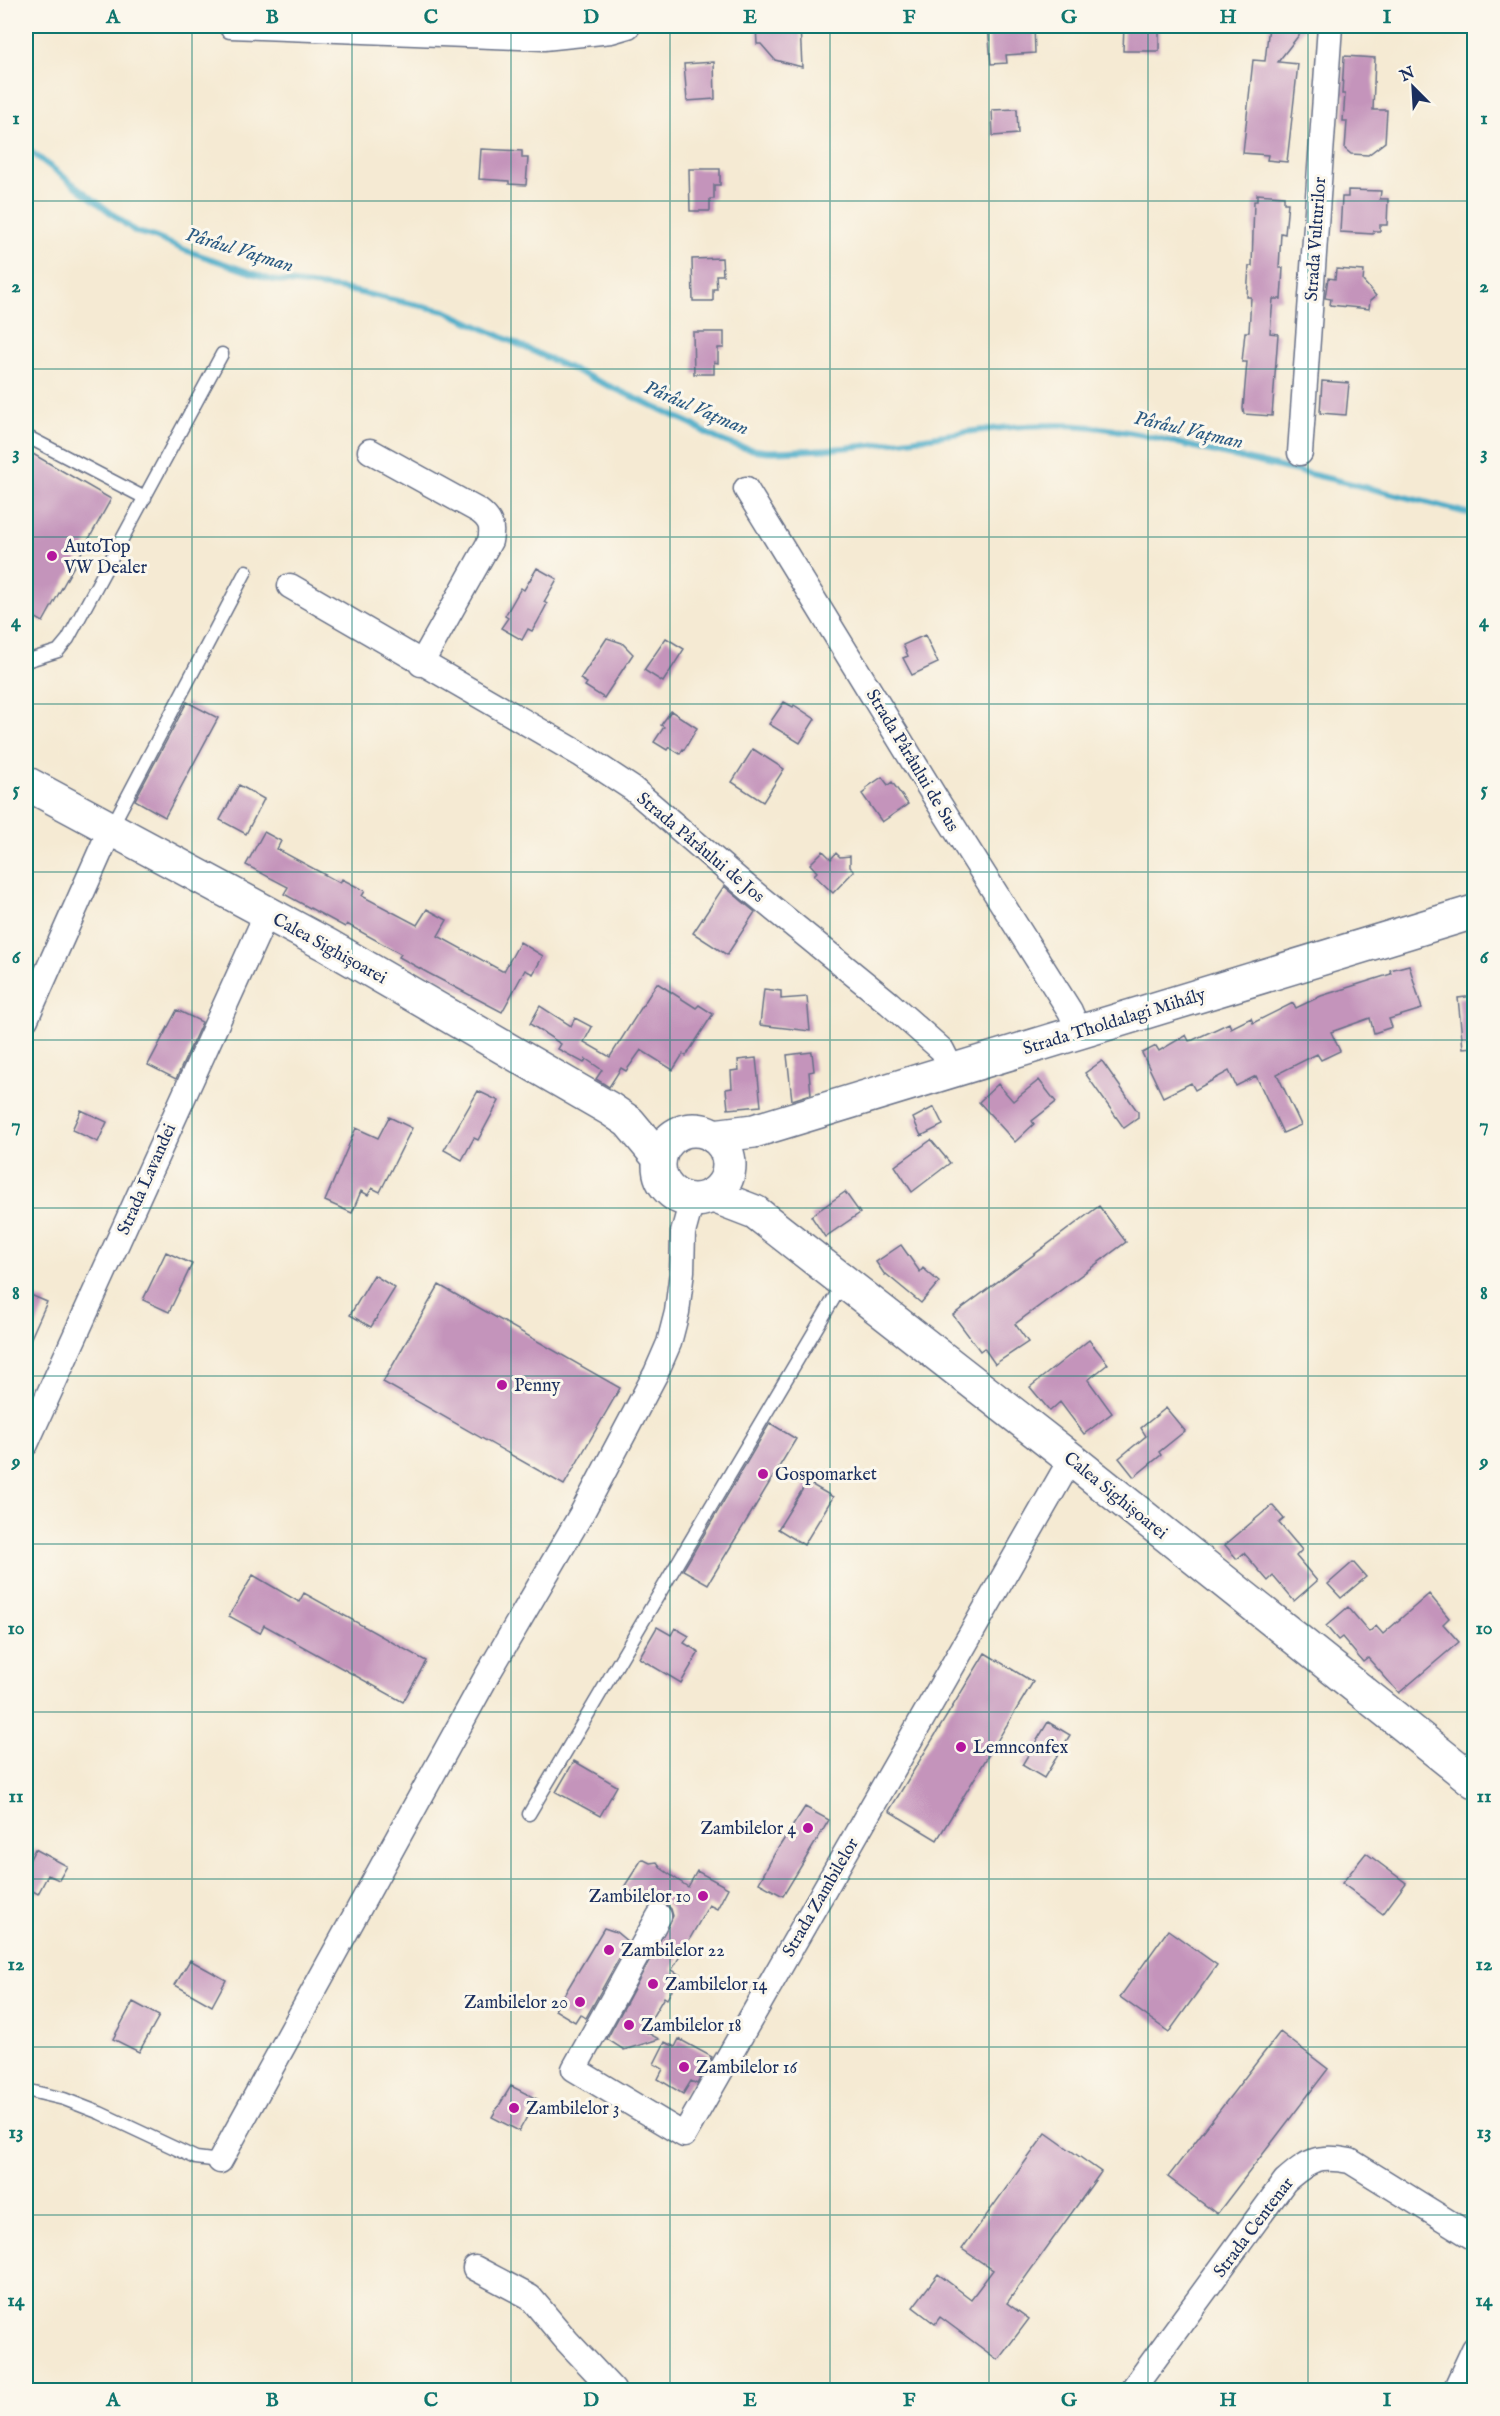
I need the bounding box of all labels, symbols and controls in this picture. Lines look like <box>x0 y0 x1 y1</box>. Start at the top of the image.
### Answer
text: A <box>105 5 121 30</box>
text: B <box>265 5 279 30</box>
text: C <box>424 5 438 30</box>
text: D <box>583 5 599 30</box>
text: E <box>743 5 757 30</box>
text: F <box>903 5 916 30</box>
text: G <box>1061 5 1078 30</box>
text: H <box>1219 5 1237 30</box>
text: I <box>1383 5 1392 30</box>
north arrow <box>1383 57 1443 117</box>
text: N <box>1396 63 1418 87</box>
text: 1 <box>12 106 20 131</box>
text: 1 <box>1480 106 1488 131</box>
street label: Strada Vulturilor <box>1301 176 1332 302</box>
water label: Pârâul Vațman <box>183 222 296 279</box>
text: 2 <box>11 274 21 299</box>
text: 2 <box>1479 274 1489 299</box>
water label: Pârâul Vațman <box>640 375 753 442</box>
water label: Pârâul Vațman <box>1132 406 1246 455</box>
text: 3 <box>12 441 20 466</box>
text: 3 <box>1480 441 1488 466</box>
place label: AutoTop VW Dealer <box>63 536 147 580</box>
marker: AutoTop VW Dealer <box>45 549 59 563</box>
text: 4 <box>11 609 22 634</box>
text: 4 <box>1479 609 1490 634</box>
street label: Strada Pârâului de Sus <box>860 685 963 836</box>
text: 5 <box>12 777 20 802</box>
text: 5 <box>1480 777 1488 802</box>
street label: Strada Pârâului de Jos <box>631 788 769 909</box>
street label: Calea Sighișoarei <box>268 908 391 990</box>
text: 6 <box>12 945 22 970</box>
text: 6 <box>1480 945 1490 970</box>
street label: Strada Tholdalagi Mihály <box>1020 984 1209 1061</box>
text: 7 <box>11 1113 21 1138</box>
text: 7 <box>1479 1113 1489 1138</box>
street label: Strada Lavandei <box>113 1120 182 1239</box>
text: 8 <box>12 1281 20 1306</box>
text: 8 <box>1480 1281 1488 1306</box>
place label: Penny <box>514 1375 560 1398</box>
marker: Penny <box>495 1378 509 1392</box>
street label: Calea Sighișoarei <box>1058 1447 1172 1545</box>
text: 9 <box>11 1449 21 1474</box>
text: 9 <box>1479 1449 1489 1474</box>
place label: Gospomarket <box>775 1464 877 1487</box>
marker: Gospomarket <box>756 1467 770 1481</box>
text: 10 <box>7 1616 25 1641</box>
text: 10 <box>1475 1616 1493 1641</box>
place label: Lemnconfex <box>973 1737 1068 1760</box>
marker: Lemnconfex <box>954 1740 968 1754</box>
text: 11 <box>9 1784 23 1809</box>
text: 11 <box>1477 1784 1491 1809</box>
place label: Zambilelor 4 <box>700 1818 796 1841</box>
marker: Zambilelor 4 <box>801 1821 815 1835</box>
street label: Strada Zambilelor <box>778 1834 865 1961</box>
place label: Zambilelor 10 <box>589 1886 691 1909</box>
marker: Zambilelor 10 <box>696 1889 710 1903</box>
place label: Zambilelor 22 <box>621 1940 725 1963</box>
marker: Zambilelor 22 <box>602 1943 616 1957</box>
text: 12 <box>8 1952 25 1977</box>
text: 12 <box>1476 1952 1493 1977</box>
place label: Zambilelor 14 <box>665 1974 767 1997</box>
marker: Zambilelor 14 <box>646 1977 660 1991</box>
place label: Zambilelor 20 <box>464 1992 568 2015</box>
marker: Zambilelor 20 <box>573 1995 587 2009</box>
place label: Zambilelor 18 <box>641 2015 742 2038</box>
marker: Zambilelor 18 <box>622 2018 636 2032</box>
place label: Zambilelor 16 <box>696 2057 797 2080</box>
marker: Zambilelor 16 <box>677 2060 691 2074</box>
place label: Zambilelor 3 <box>526 2098 619 2121</box>
marker: Zambilelor 3 <box>507 2101 521 2115</box>
text: 13 <box>9 2120 23 2145</box>
text: 13 <box>1477 2120 1491 2145</box>
street label: Strada Centenar <box>1209 2173 1300 2283</box>
text: 14 <box>7 2288 26 2313</box>
text: 14 <box>1475 2288 1494 2313</box>
text: A <box>105 2388 121 2413</box>
text: B <box>265 2388 279 2413</box>
text: C <box>424 2388 438 2413</box>
text: D <box>583 2388 599 2413</box>
text: E <box>743 2388 757 2413</box>
text: F <box>903 2388 916 2413</box>
text: G <box>1061 2388 1078 2413</box>
text: H <box>1219 2388 1237 2413</box>
text: I <box>1383 2388 1392 2413</box>

